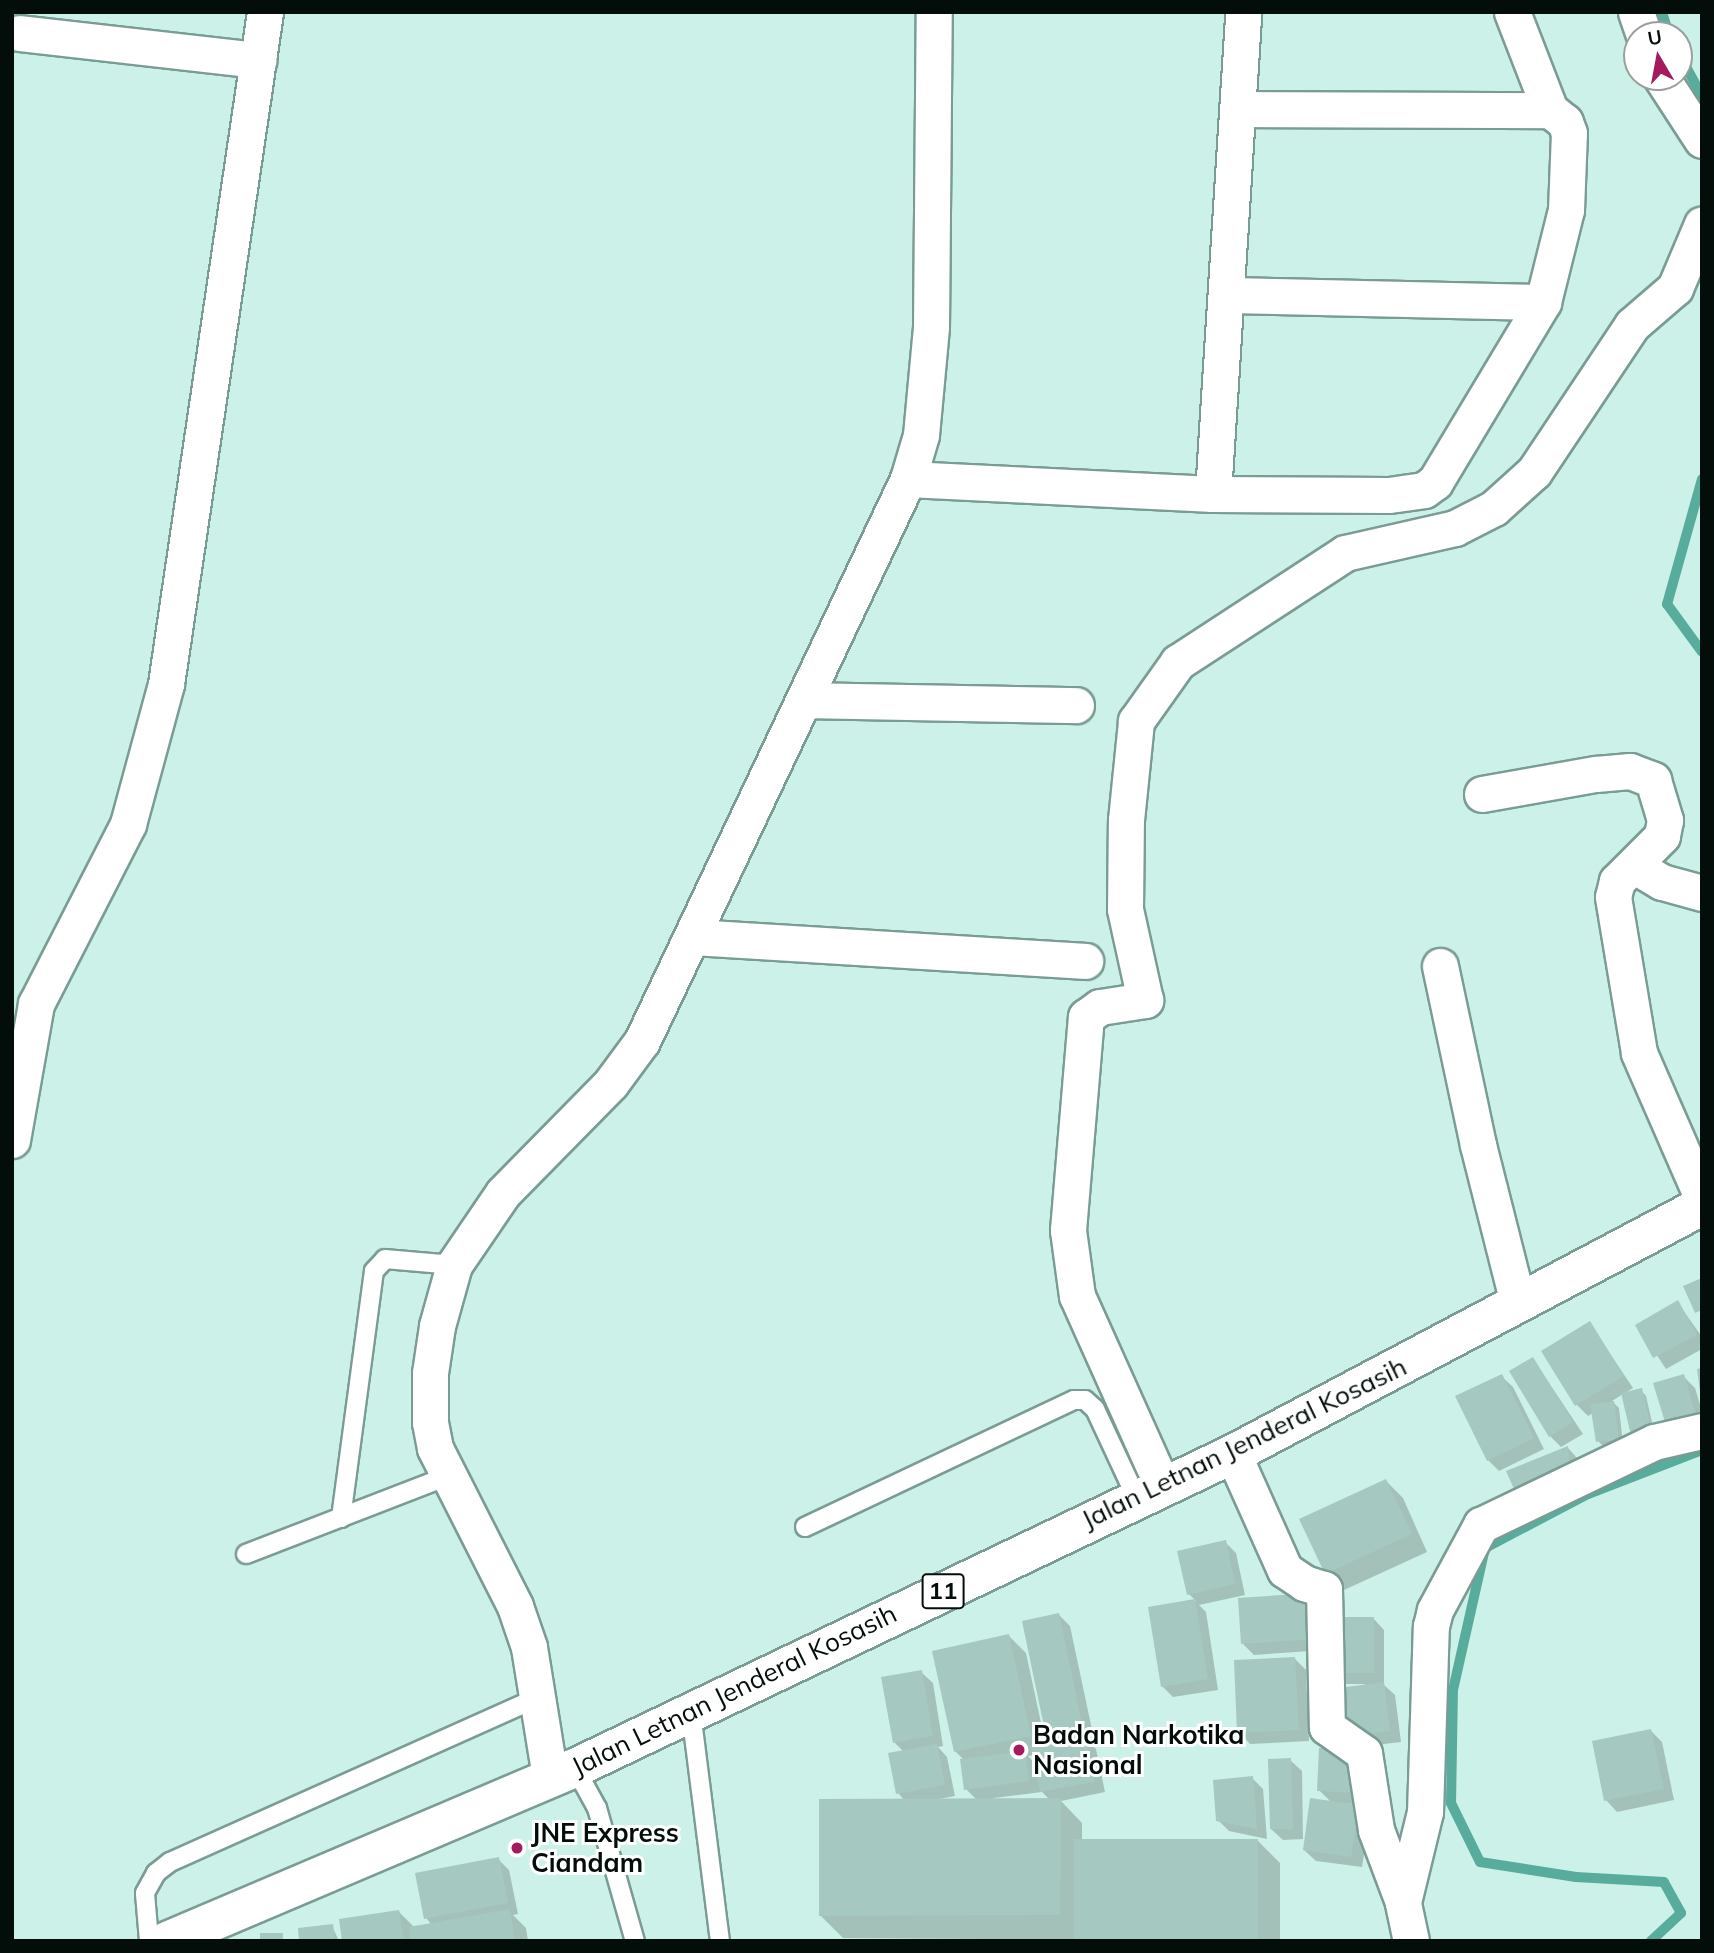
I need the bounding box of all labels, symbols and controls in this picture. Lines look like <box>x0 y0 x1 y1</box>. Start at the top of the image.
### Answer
north arrow <box>1623 21 1693 91</box>
text: U <box>1646 24 1664 50</box>
street label: Jalan Letnan Jenderal Kosasih <box>1077 1351 1411 1535</box>
road number: 11 <box>920 1570 966 1611</box>
street label: Jalan Letnan Jenderal Kosasih <box>567 1598 901 1782</box>
place label: Badan Narkotika Nasional <box>1033 1719 1244 1780</box>
marker: Badan Narkotika Nasional <box>1011 1742 1027 1758</box>
place label: JNE Express Ciandam <box>531 1817 679 1878</box>
marker: JNE Express Ciandam <box>509 1840 525 1856</box>

